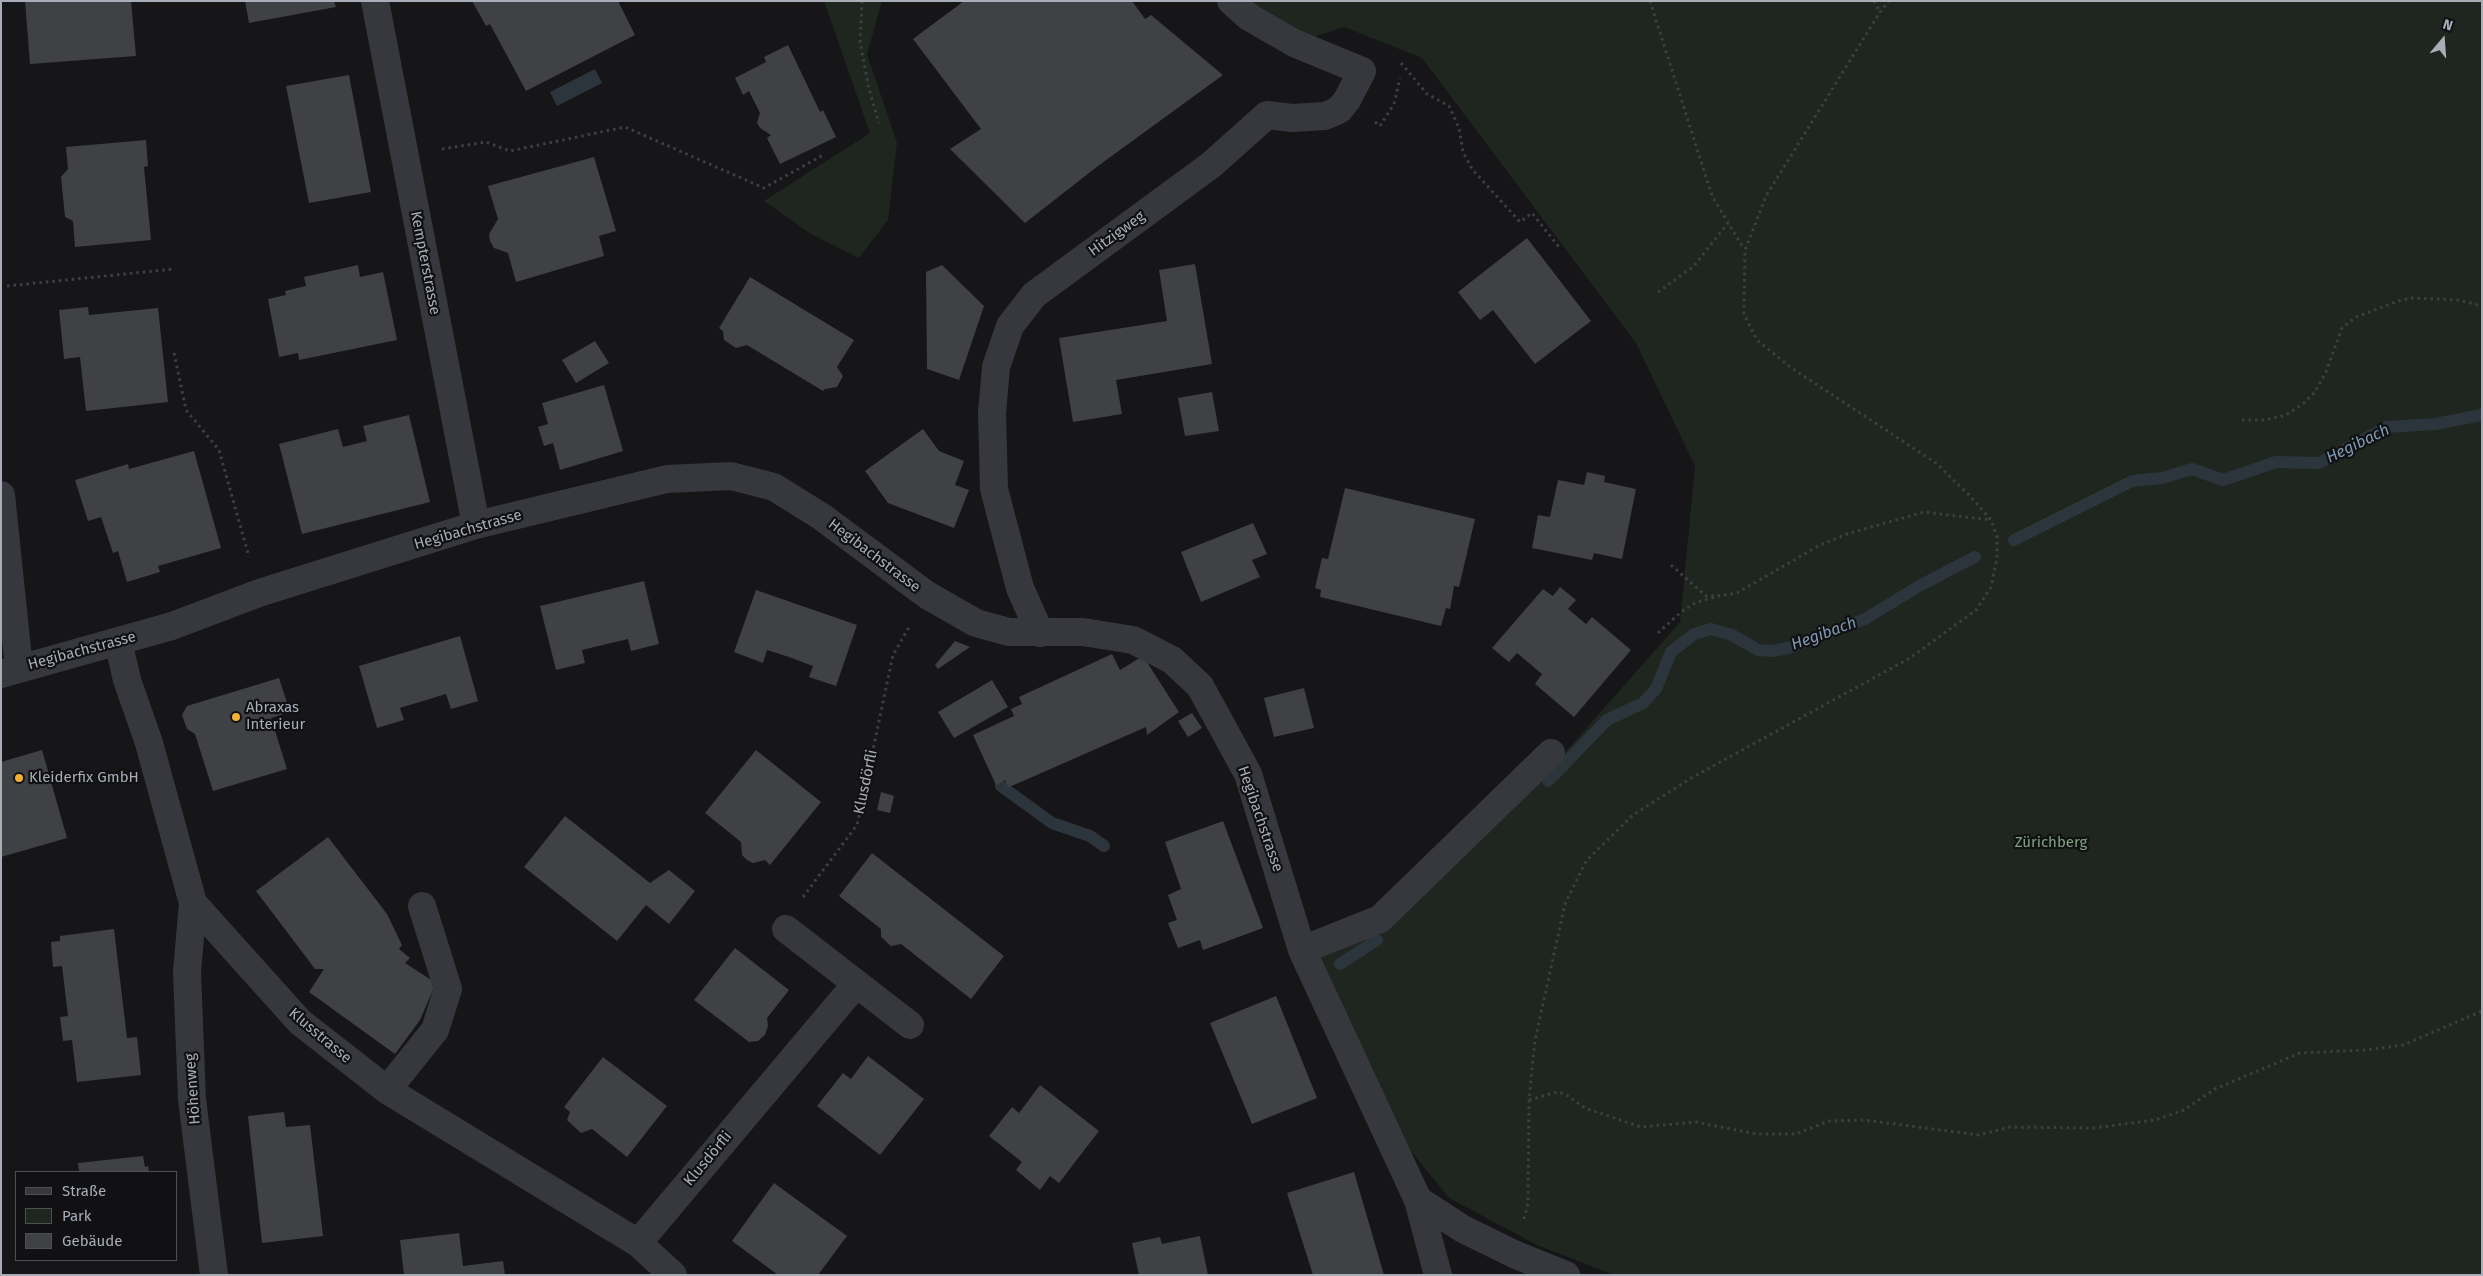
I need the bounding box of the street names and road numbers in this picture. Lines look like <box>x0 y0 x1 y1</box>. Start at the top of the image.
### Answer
street label: Hitzigweg <box>1085 208 1149 260</box>
street label: Kempterstrasse <box>406 210 444 316</box>
street label: Hegibachstrasse <box>412 506 524 554</box>
street label: Hegibachstrasse <box>824 515 924 597</box>
street label: Hegibachstrasse <box>26 628 138 674</box>
street label: Klusdörfli <box>850 748 882 816</box>
street label: Hegibachstrasse <box>1233 764 1287 874</box>
street label: Klusstrasse <box>285 1005 355 1067</box>
street label: Höhenweg <box>182 1053 204 1125</box>
street label: Klusdörfli <box>680 1128 736 1190</box>

